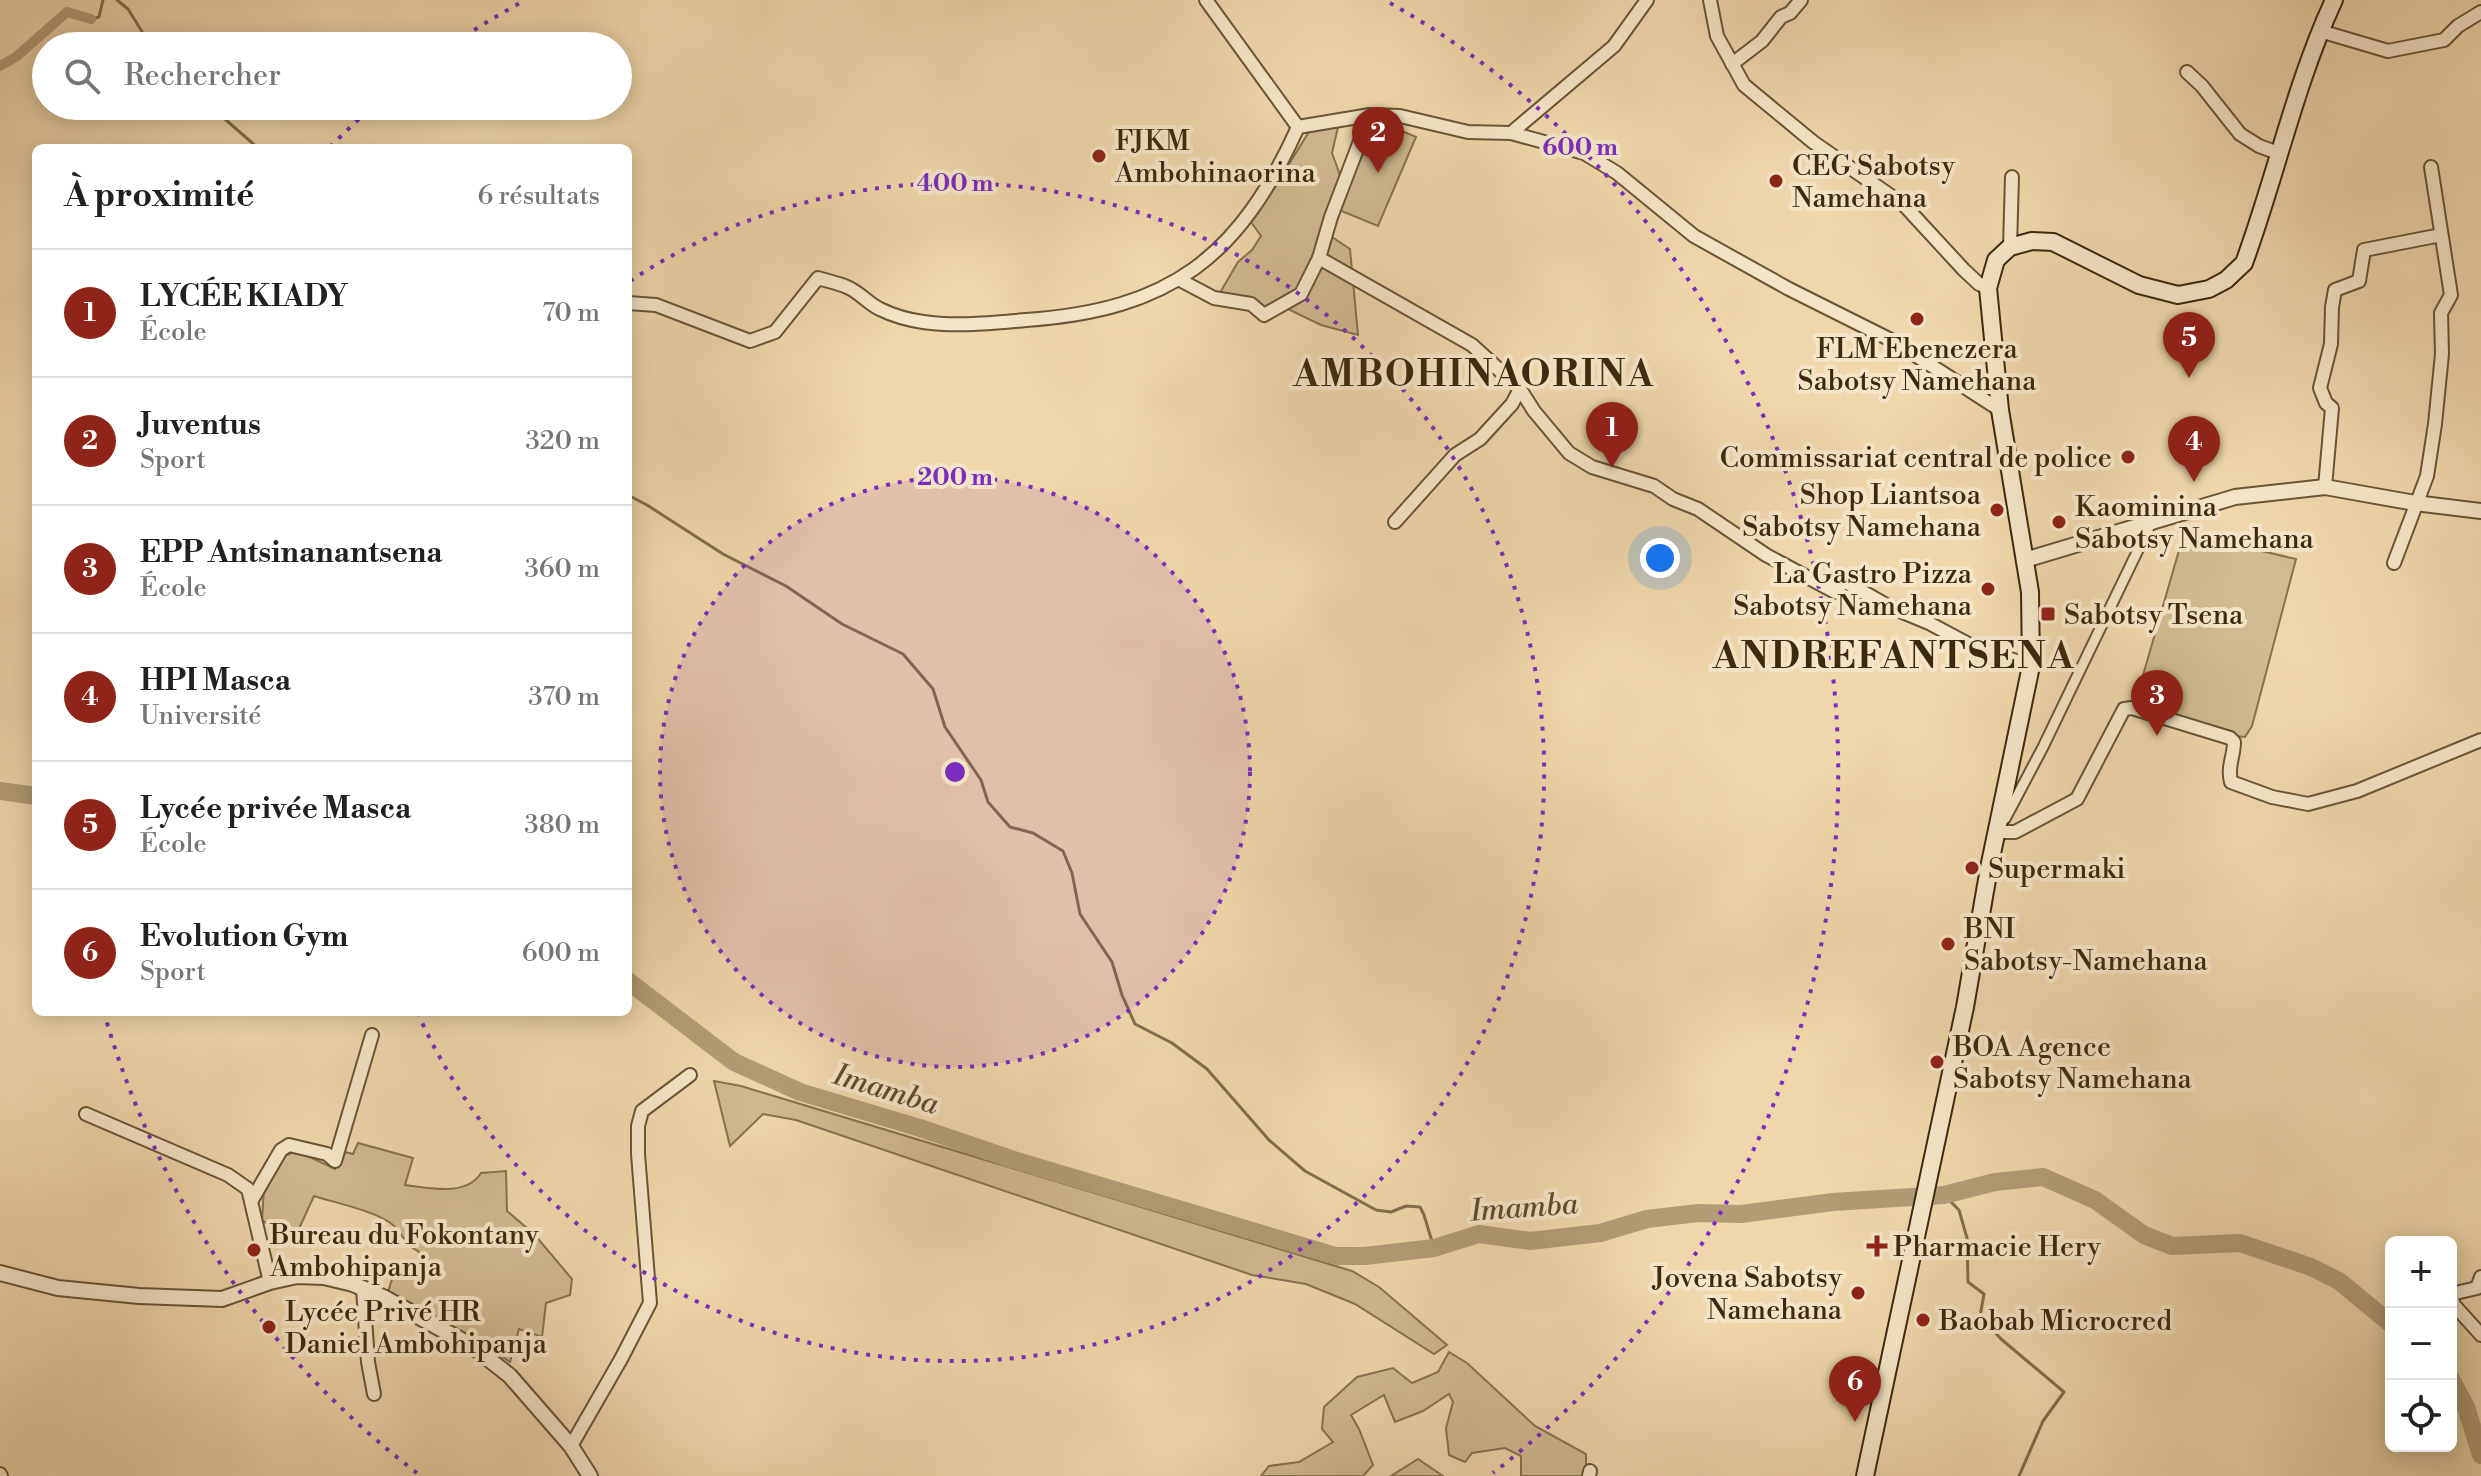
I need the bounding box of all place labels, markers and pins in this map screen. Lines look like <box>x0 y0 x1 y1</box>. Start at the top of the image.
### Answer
pin: 2 <box>1352 107 1404 173</box>
place label: FJKM Ambohinaorina <box>1114 124 1317 191</box>
marker: FJKM Ambohinaorina <box>1090 147 1108 165</box>
place label: CEG Sabotsy Namehana <box>1792 149 1955 216</box>
marker: CEG Sabotsy Namehana <box>1767 172 1785 190</box>
marker: FLM Ebenezera Sabotsy Namehana <box>1908 310 1926 328</box>
pin: 5 <box>2163 312 2215 378</box>
place label: FLM Ebenezera Sabotsy Namehana <box>1798 332 2037 399</box>
pin: 1 <box>1586 402 1638 468</box>
pin: 4 <box>2168 416 2220 482</box>
place label: Commissariat central de police <box>1720 441 2112 476</box>
marker: Commissariat central de police <box>2119 448 2137 466</box>
place label: Shop Liantsoa Sabotsy Namehana <box>1742 478 1982 545</box>
place label: Kaominina Sabotsy Namehana <box>2075 490 2315 557</box>
marker: Shop Liantsoa Sabotsy Namehana <box>1988 501 2006 519</box>
marker: Kaominina Sabotsy Namehana <box>2050 513 2068 531</box>
place label: La Gastro Pizza Sabotsy Namehana <box>1733 557 1973 624</box>
marker: La Gastro Pizza Sabotsy Namehana <box>1979 580 1997 598</box>
place label: Sabotsy Tsena <box>2064 598 2244 633</box>
marker: Sabotsy Tsena <box>2039 605 2057 623</box>
pin: 3 <box>2131 670 2183 736</box>
centre of rings <box>941 758 969 786</box>
place label: Supermaki <box>1988 852 2126 887</box>
marker: Supermaki <box>1963 859 1981 877</box>
place label: BNI Sabotsy-Namehana <box>1963 912 2208 979</box>
marker: BNI Sabotsy-Namehana <box>1939 935 1957 953</box>
place label: BOA Agence Sabotsy Namehana <box>1952 1030 2193 1097</box>
marker: BOA Agence Sabotsy Namehana <box>1928 1053 1946 1071</box>
place label: Bureau du Fokontany Ambohipanja <box>269 1218 539 1285</box>
place label: Pharmacie Hery <box>1893 1230 2101 1265</box>
marker: Pharmacie Hery <box>1868 1237 1886 1255</box>
marker: Bureau du Fokontany Ambohipanja <box>245 1241 263 1259</box>
place label: Jovena Sabotsy Namehana <box>1652 1261 1843 1328</box>
marker: Jovena Sabotsy Namehana <box>1849 1284 1867 1302</box>
place label: Lycée Privé HR Daniel Ambohipanja <box>285 1295 548 1362</box>
place label: Baobab Microcred <box>1938 1304 2172 1339</box>
marker: Baobab Microcred <box>1914 1311 1932 1329</box>
marker: Lycée Privé HR Daniel Ambohipanja <box>260 1318 278 1336</box>
pin: 6 <box>1829 1356 1881 1422</box>

